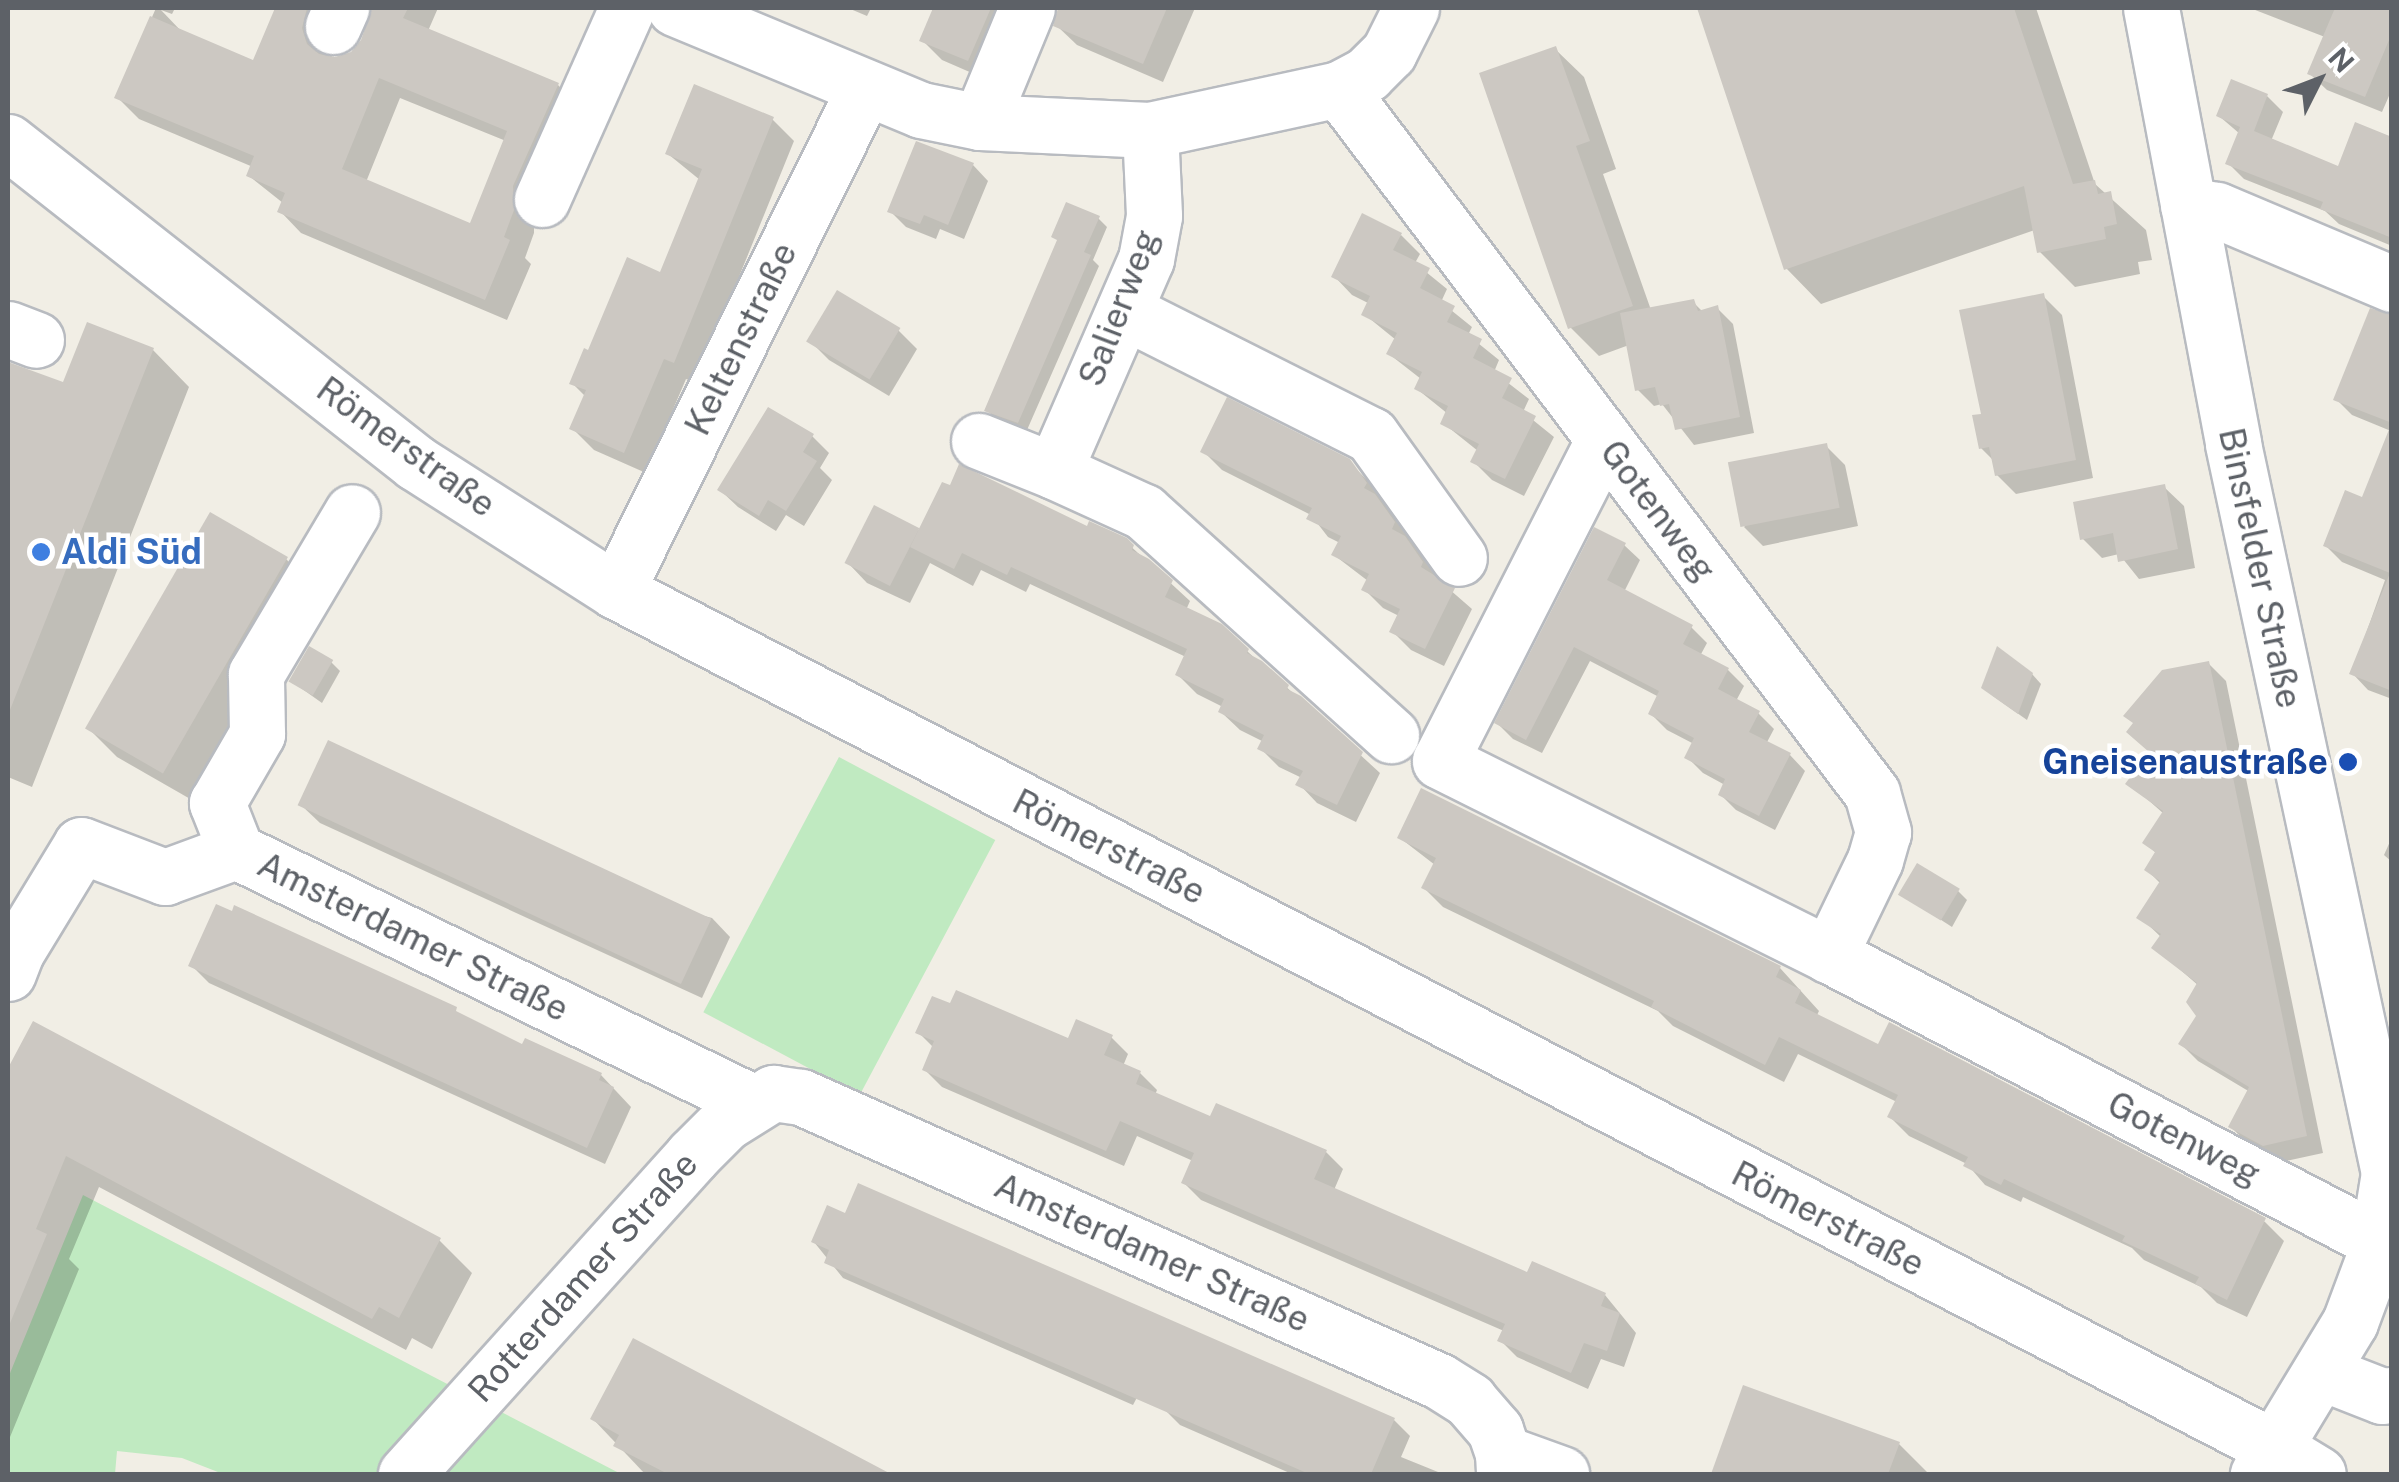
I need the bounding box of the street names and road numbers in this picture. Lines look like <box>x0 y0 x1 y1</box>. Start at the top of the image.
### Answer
street label: Salierweg <box>1070 224 1168 392</box>
street label: Keltenstraße <box>676 236 806 442</box>
street label: Römerstraße <box>309 368 503 526</box>
street label: Binsfelder Straße <box>2210 424 2310 712</box>
street label: Gotenweg <box>1591 432 1725 590</box>
street label: Römerstraße <box>1006 781 1212 913</box>
street label: Amsterdamer Straße <box>251 844 575 1030</box>
street label: Gotenweg <box>2101 1083 2267 1195</box>
street label: Rotterdamer Straße <box>460 1143 706 1411</box>
street label: Römerstraße <box>1725 1153 1931 1285</box>
street label: Amsterdamer Straße <box>988 1165 1316 1341</box>

